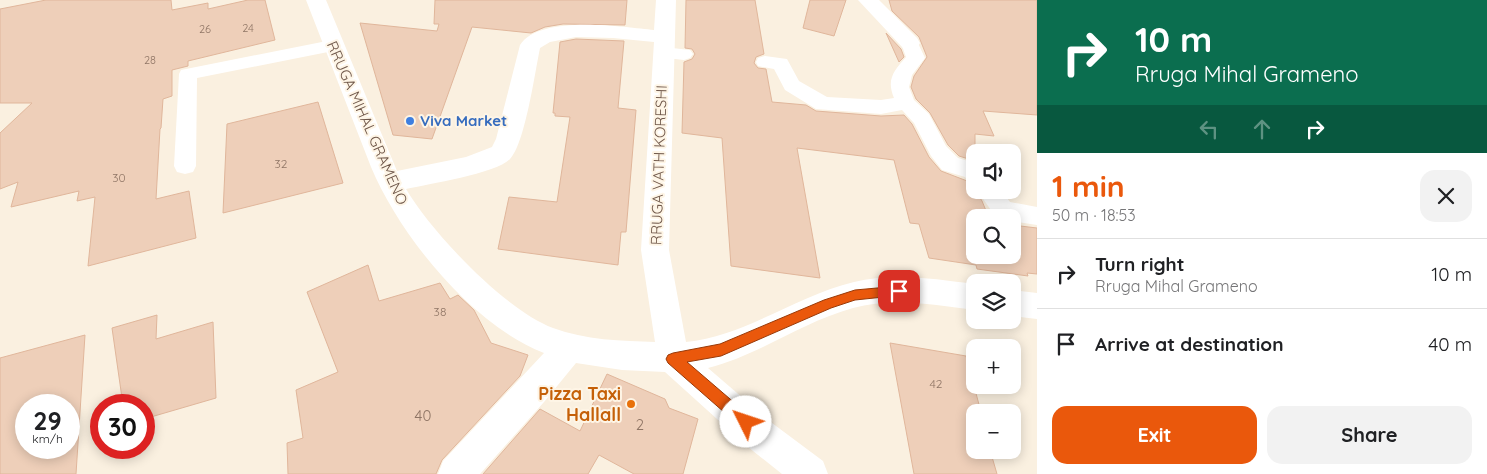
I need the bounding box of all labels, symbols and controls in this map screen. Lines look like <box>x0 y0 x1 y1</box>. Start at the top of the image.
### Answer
text: 10 m <box>1135 17 1212 61</box>
icon: right <box>1052 20 1117 85</box>
house number: 24 <box>242 21 254 35</box>
house number: 26 <box>199 22 211 36</box>
street label: RRUGA MIHAL GRAMENO <box>323 38 412 208</box>
house number: 28 <box>144 53 156 67</box>
text: Rruga Mihal Grameno <box>1135 60 1359 88</box>
street label: RRUGA VATH KORESHI <box>646 85 671 245</box>
place label: Viva Market <box>420 111 507 130</box>
marker: Viva Market <box>404 115 416 127</box>
icon: left <box>1195 115 1223 143</box>
icon: ahead <box>1248 115 1276 143</box>
icon: right <box>1301 115 1329 143</box>
map controls <box>966 144 1021 459</box>
button: sound <box>966 144 1021 199</box>
house number: 32 <box>275 156 288 171</box>
text: 1 min <box>1052 167 1125 205</box>
house number: 30 <box>112 170 126 185</box>
button: close <box>1420 170 1472 222</box>
text: 50 m · 18:53 <box>1052 205 1136 225</box>
button: search <box>966 209 1021 264</box>
text: Turn right <box>1095 252 1184 276</box>
icon: right <box>1052 260 1080 288</box>
text: 10 m <box>1431 262 1472 286</box>
pin <box>878 270 920 312</box>
button: layers <box>966 274 1021 329</box>
text: Rruga Mihal Grameno <box>1095 276 1258 296</box>
icon: arrive <box>885 277 913 305</box>
house number: 38 <box>434 304 446 319</box>
icon: arrive <box>1052 330 1080 358</box>
text: Arrive at destination <box>1095 332 1284 356</box>
text: 40 m <box>1428 332 1472 356</box>
button: + <box>966 339 1021 394</box>
house number: 42 <box>930 376 943 391</box>
place label: Pizza Taxi Hallall <box>538 382 621 426</box>
speed limit sign: 30 <box>90 394 155 459</box>
position arrow <box>719 395 771 447</box>
marker: Pizza Taxi Hallall <box>625 398 637 410</box>
button: − <box>966 404 1021 459</box>
text: 29 <box>33 405 62 436</box>
house number: 40 <box>415 406 431 425</box>
button: Exit <box>1052 406 1257 464</box>
button: Share <box>1267 406 1472 464</box>
house number: 2 <box>636 415 644 434</box>
text: km/h <box>32 431 63 446</box>

